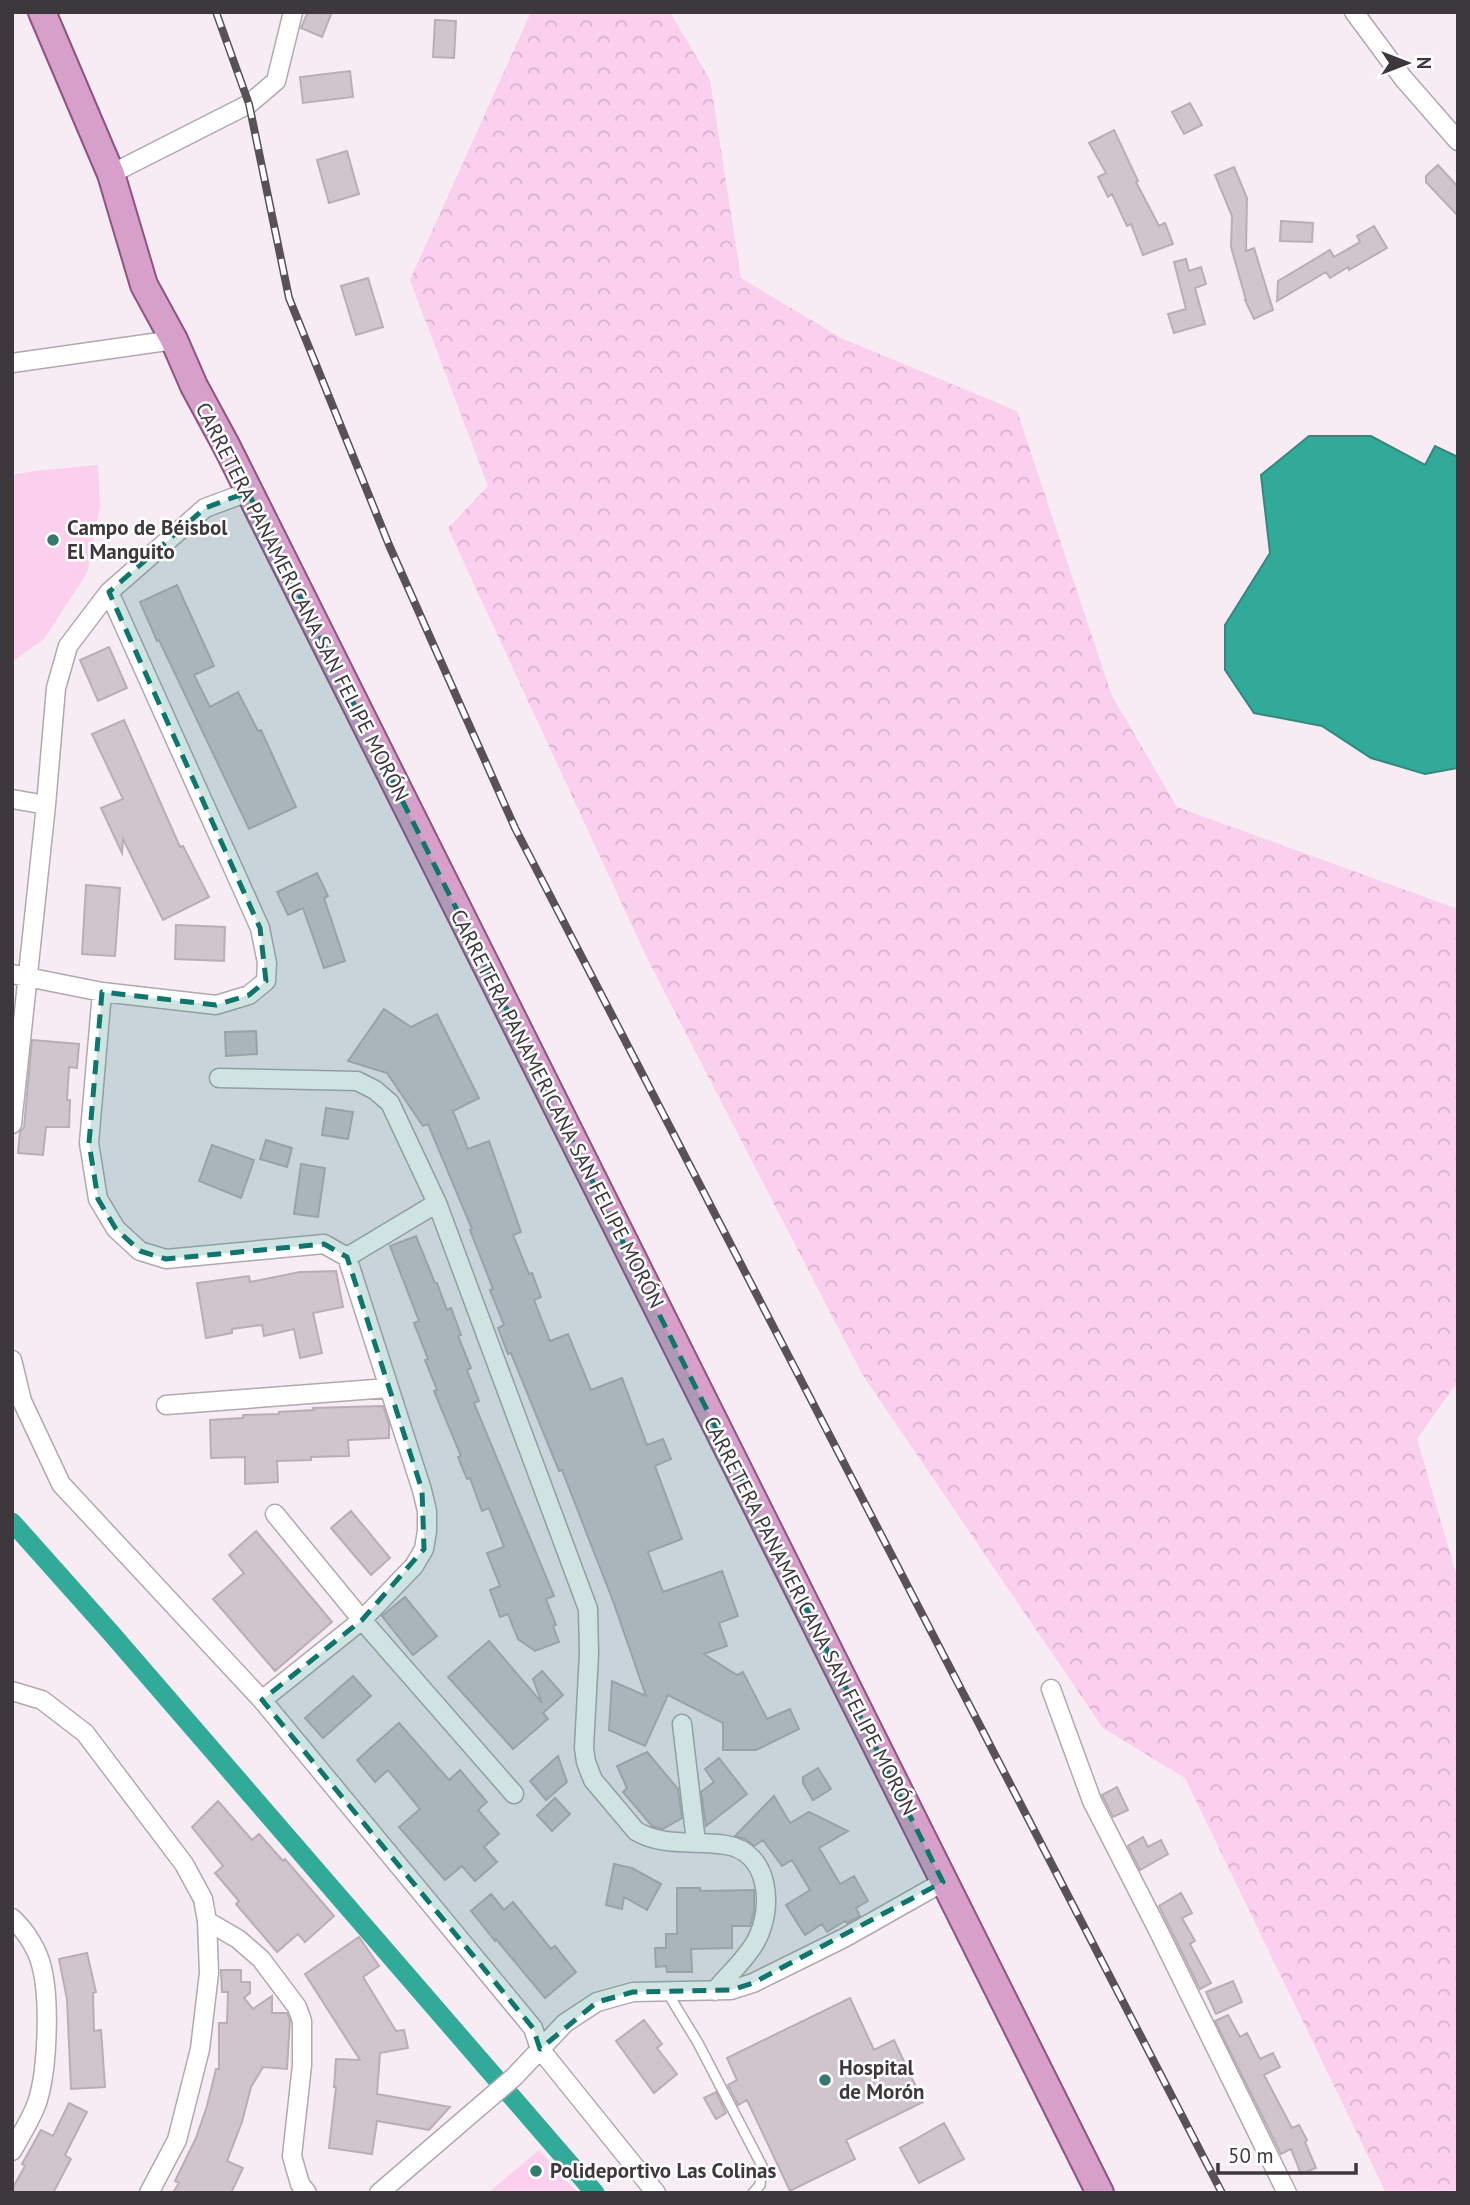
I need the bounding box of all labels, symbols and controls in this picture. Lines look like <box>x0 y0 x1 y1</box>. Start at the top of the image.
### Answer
north arrow <box>1372 28 1442 98</box>
text: N <box>1412 57 1436 69</box>
street label: CARRETERA PANAMERICANA SAN FELIPE MORÓN <box>190 398 415 806</box>
place label: Campo de Béisbol El Manguito <box>67 514 228 565</box>
marker: Campo de Béisbol El Manguito <box>45 532 61 548</box>
street label: CARRETERA PANAMERICANA SAN FELIPE MORÓN <box>445 905 670 1313</box>
street label: CARRETERA PANAMERICANA SAN FELIPE MORÓN <box>698 1412 923 1820</box>
place label: Hospital de Morón <box>839 2054 924 2105</box>
marker: Hospital de Morón <box>817 2072 833 2088</box>
scale bar <box>1218 2132 1356 2176</box>
text: 50 m <box>1228 2142 1274 2169</box>
place label: Polideportivo Las Colinas <box>550 2157 776 2184</box>
marker: Polideportivo Las Colinas <box>528 2163 544 2179</box>

